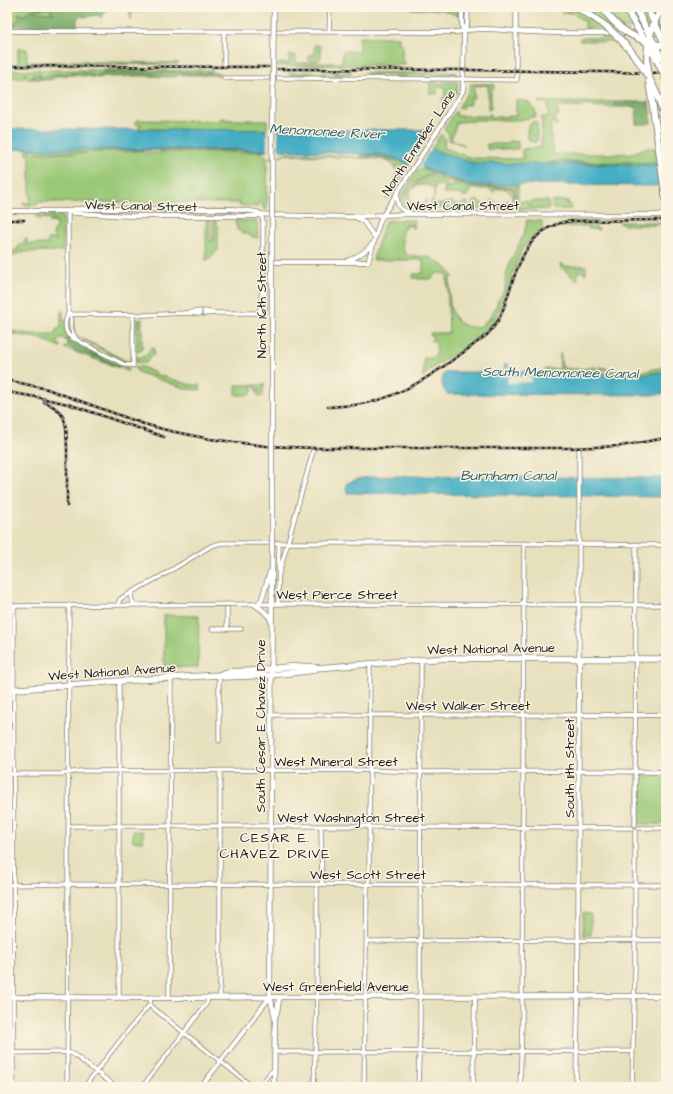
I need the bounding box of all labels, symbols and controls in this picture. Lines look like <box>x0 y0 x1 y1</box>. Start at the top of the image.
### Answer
street label: North Emmber Lane <box>378 86 460 199</box>
water label: Menomonee River <box>269 119 386 145</box>
street label: West Canal Street <box>85 196 198 216</box>
street label: West Canal Street <box>407 197 520 215</box>
street label: North 16th Street <box>253 251 271 358</box>
water label: South Menomonee Canal <box>482 362 640 384</box>
water label: Burnham Canal <box>460 466 558 486</box>
street label: West Pierce Street <box>276 586 398 604</box>
street label: West National Avenue <box>427 639 555 659</box>
street label: South Cesar E Chavez Drive <box>252 640 270 812</box>
street label: West National Avenue <box>48 659 177 685</box>
street label: West Walker Street <box>406 697 531 715</box>
street label: South 11th Street <box>561 718 579 818</box>
street label: West Mineral Street <box>274 753 399 771</box>
street label: West Washington Street <box>277 809 426 828</box>
district label: CESAR E. CHAVEZ DRIVE <box>219 828 331 864</box>
street label: West Scott Street <box>310 866 427 884</box>
street label: West Greenfield Avenue <box>263 978 409 996</box>

